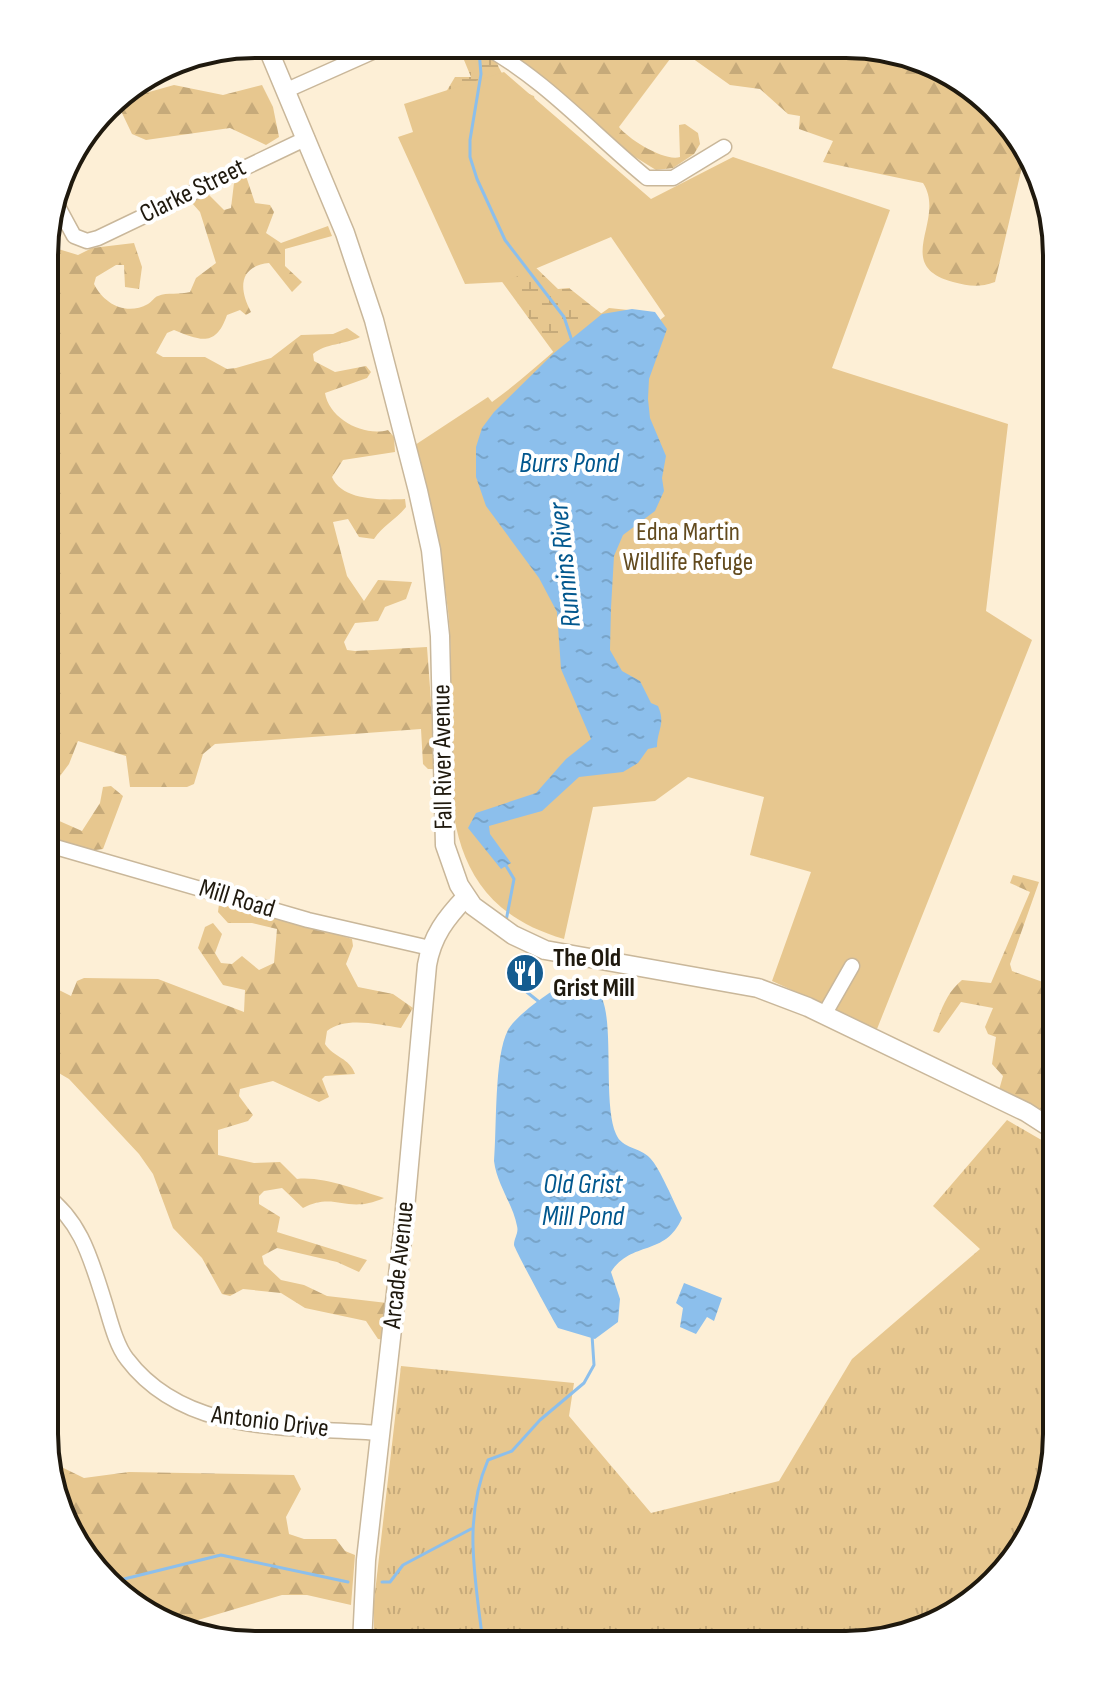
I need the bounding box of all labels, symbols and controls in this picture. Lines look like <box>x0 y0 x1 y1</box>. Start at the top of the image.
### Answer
street label: Clarke Street <box>135 152 251 230</box>
water label: Burrs Pond <box>519 447 620 480</box>
water label: Runnins River <box>542 500 588 629</box>
park label: Edna Martin Wildlife Refuge <box>623 517 753 578</box>
street label: Fall River Avenue <box>426 684 460 830</box>
street label: Mill Road <box>195 873 279 925</box>
place label: The Old Grist Mill <box>553 943 635 1004</box>
restaurant icon: The Old Grist Mill <box>504 952 546 994</box>
water label: Old Grist Mill Pond <box>542 1168 626 1233</box>
street label: Arcade Avenue <box>377 1200 421 1331</box>
street label: Antonio Drive <box>209 1399 330 1445</box>

